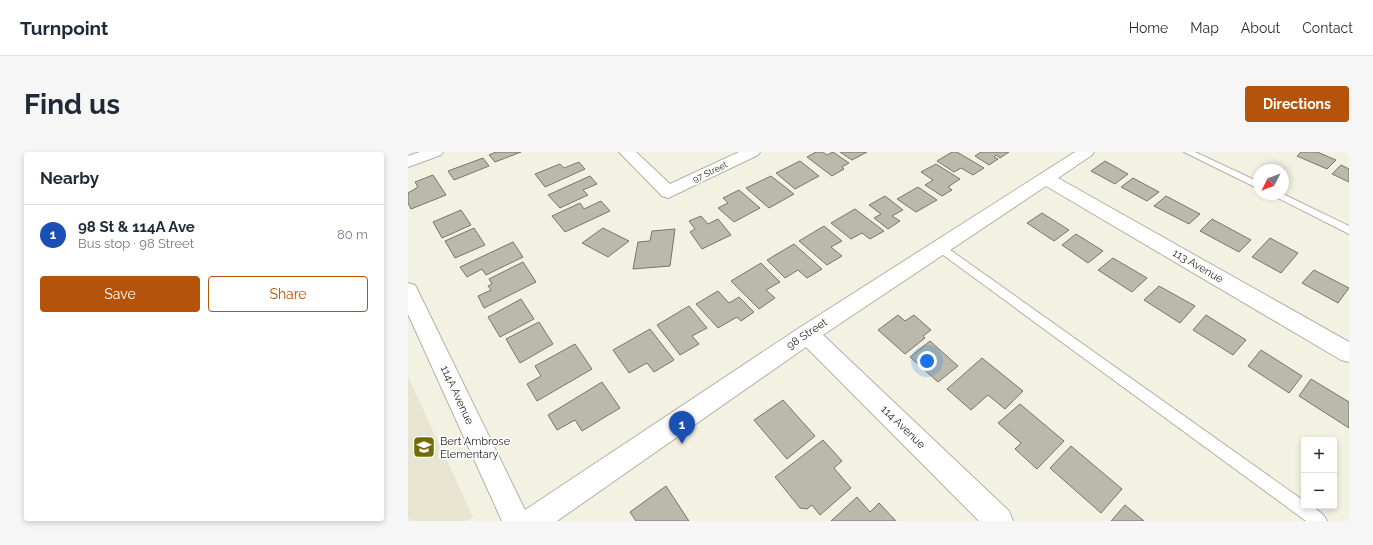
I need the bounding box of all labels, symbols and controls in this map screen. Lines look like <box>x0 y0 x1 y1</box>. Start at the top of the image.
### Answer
text: Turnpoint <box>20 17 108 39</box>
text: Home <box>1129 20 1168 36</box>
text: Map <box>1190 20 1219 36</box>
text: About <box>1241 20 1280 36</box>
text: Contact <box>1302 20 1353 36</box>
button: Directions <box>1245 86 1349 122</box>
text: Find us <box>24 88 120 121</box>
street label: 97 Street <box>691 159 729 185</box>
north arrow <box>1253 164 1289 200</box>
text: Nearby <box>40 168 99 188</box>
text: 98 St & 114A Ave <box>78 218 195 236</box>
text: 1 <box>50 227 56 242</box>
text: 80 m <box>337 227 368 242</box>
text: Bus stop · 98 Street <box>78 236 194 251</box>
street label: 113 Avenue <box>1170 246 1226 286</box>
button: Save <box>40 276 200 312</box>
button: Share <box>208 276 368 312</box>
street label: 98 Street <box>784 316 830 352</box>
your location <box>917 351 937 371</box>
street label: 114A Avenue <box>438 363 477 427</box>
street label: 114 Avenue <box>878 403 928 452</box>
pin: 1 <box>669 411 695 444</box>
school or university icon: Bert Ambrose Elementary <box>411 434 437 460</box>
place label: Bert Ambrose Elementary <box>440 435 511 461</box>
map controls <box>1301 437 1337 509</box>
button: + <box>1301 437 1337 473</box>
button: − <box>1301 473 1337 509</box>

